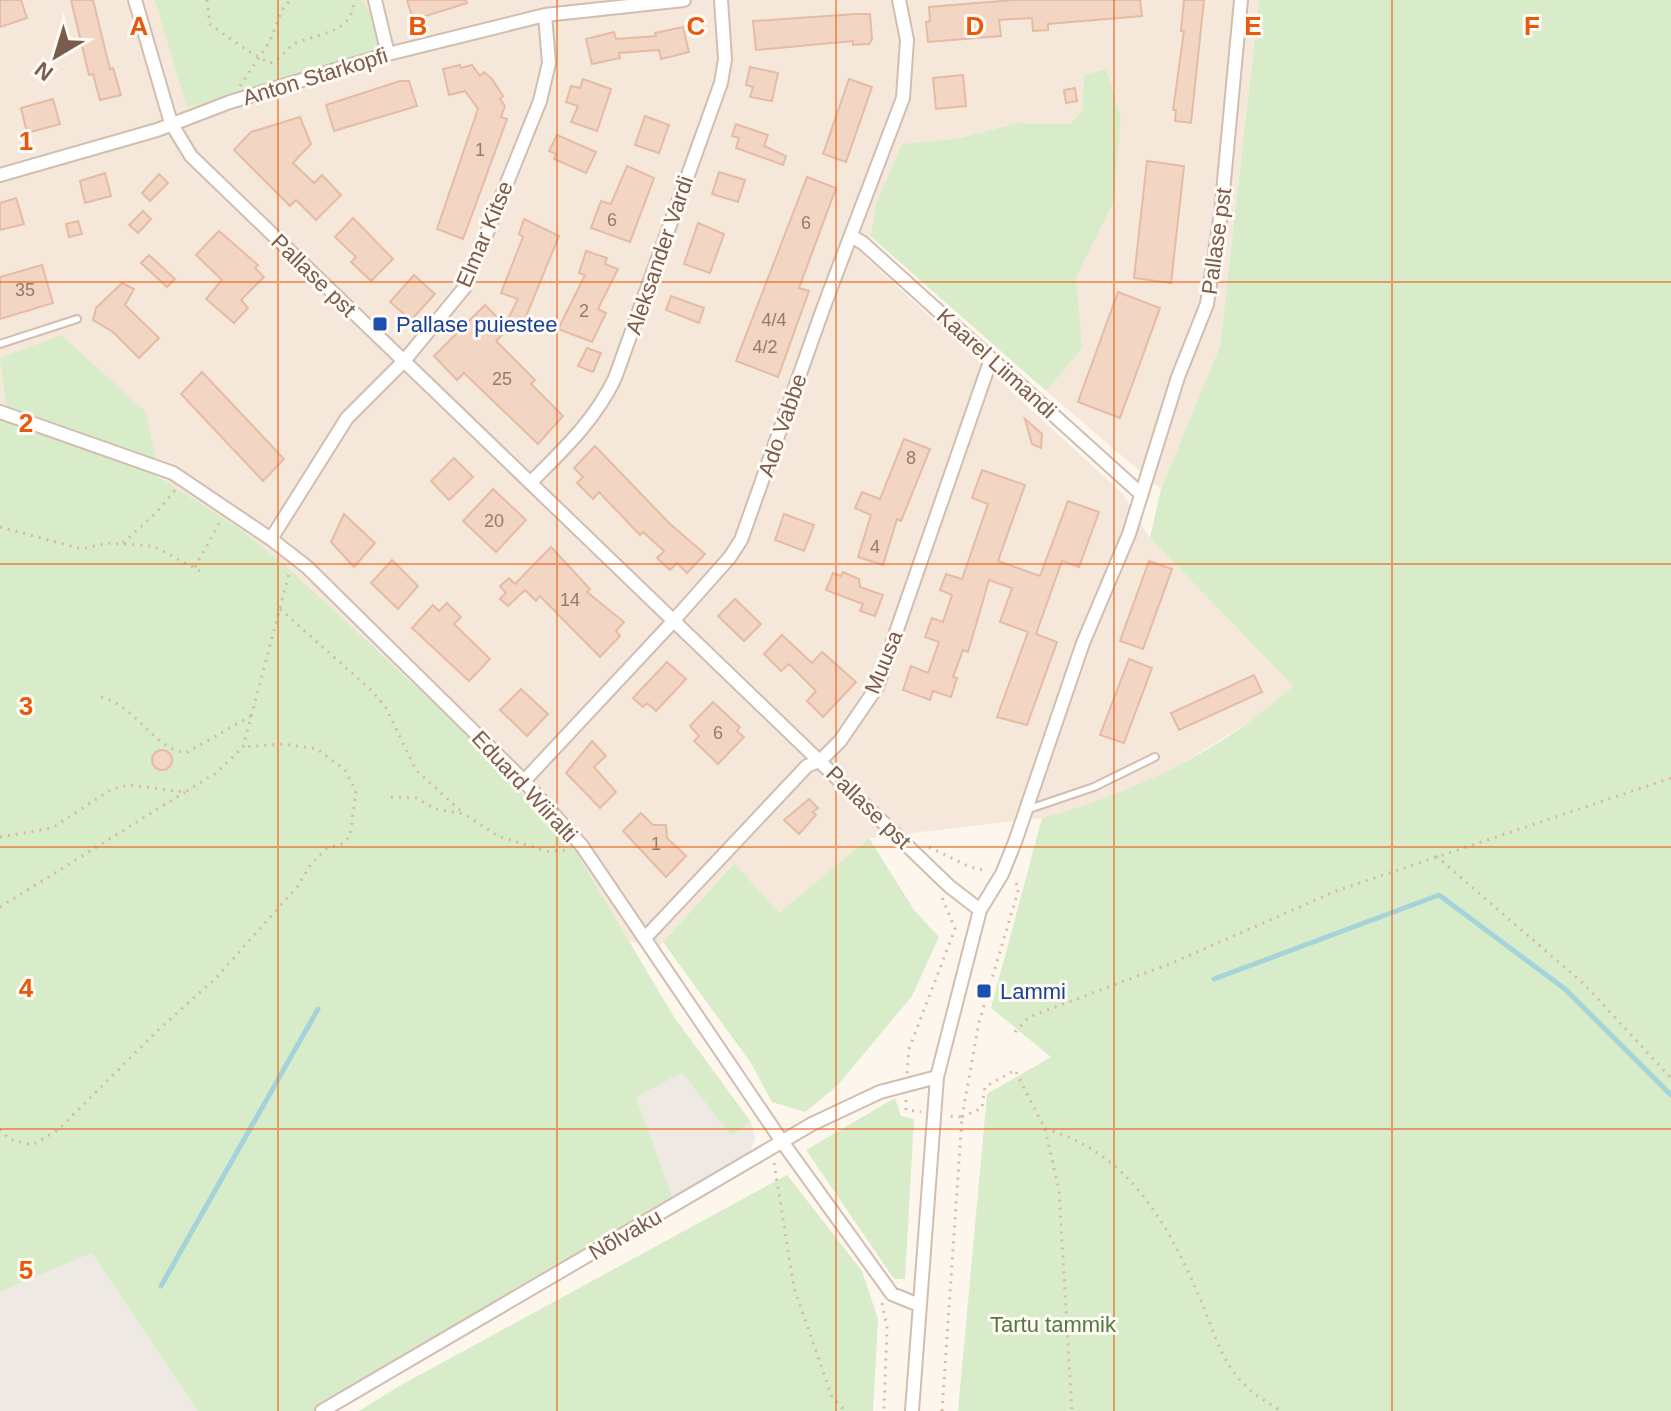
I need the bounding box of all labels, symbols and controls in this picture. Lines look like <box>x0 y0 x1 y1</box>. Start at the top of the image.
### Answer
text: A <box>130 11 149 41</box>
text: B <box>409 11 427 41</box>
text: C <box>687 11 706 41</box>
text: D <box>966 11 984 41</box>
text: E <box>1244 11 1262 41</box>
text: F <box>1524 11 1540 41</box>
north arrow <box>16 16 96 96</box>
street label: Anton Starkopfi <box>240 43 391 110</box>
text: N <box>30 57 58 86</box>
text: 1 <box>19 126 33 156</box>
house number: 1 <box>475 140 485 160</box>
street label: Aleksander Vardi <box>621 173 698 338</box>
street label: Elmar Kitse <box>451 178 518 291</box>
street label: Pallase pst <box>1197 186 1236 296</box>
house number: 6 <box>607 210 617 230</box>
house number: 6 <box>801 213 811 233</box>
street label: Pallase pst <box>266 229 361 322</box>
house number: 35 <box>15 280 35 300</box>
house number: 2 <box>579 301 589 321</box>
street label: Kaarel Liimandi <box>932 303 1061 423</box>
house number: 4/4 <box>761 310 787 330</box>
place label: Pallase puiestee <box>396 312 557 337</box>
marker: Pallase puiestee <box>371 315 389 333</box>
house number: 4/2 <box>752 337 778 357</box>
house number: 25 <box>492 369 512 389</box>
street label: Ado Vabbe <box>753 370 812 480</box>
text: 2 <box>19 408 33 438</box>
house number: 8 <box>906 448 916 468</box>
house number: 20 <box>484 511 504 531</box>
house number: 4 <box>870 537 880 557</box>
house number: 14 <box>560 590 580 610</box>
street label: Muusa <box>860 626 908 697</box>
text: 3 <box>19 691 33 721</box>
house number: 6 <box>713 723 723 743</box>
street label: Eduard Wiiralti <box>467 726 583 847</box>
street label: Pallase pst <box>821 761 916 854</box>
house number: 1 <box>651 834 661 854</box>
text: 4 <box>19 973 34 1003</box>
place label: Lammi <box>1000 979 1066 1004</box>
marker: Lammi <box>975 982 993 1000</box>
street label: Nõlvaku <box>585 1204 666 1265</box>
text: 5 <box>19 1255 33 1285</box>
park label: Tartu tammik <box>990 1312 1117 1337</box>

